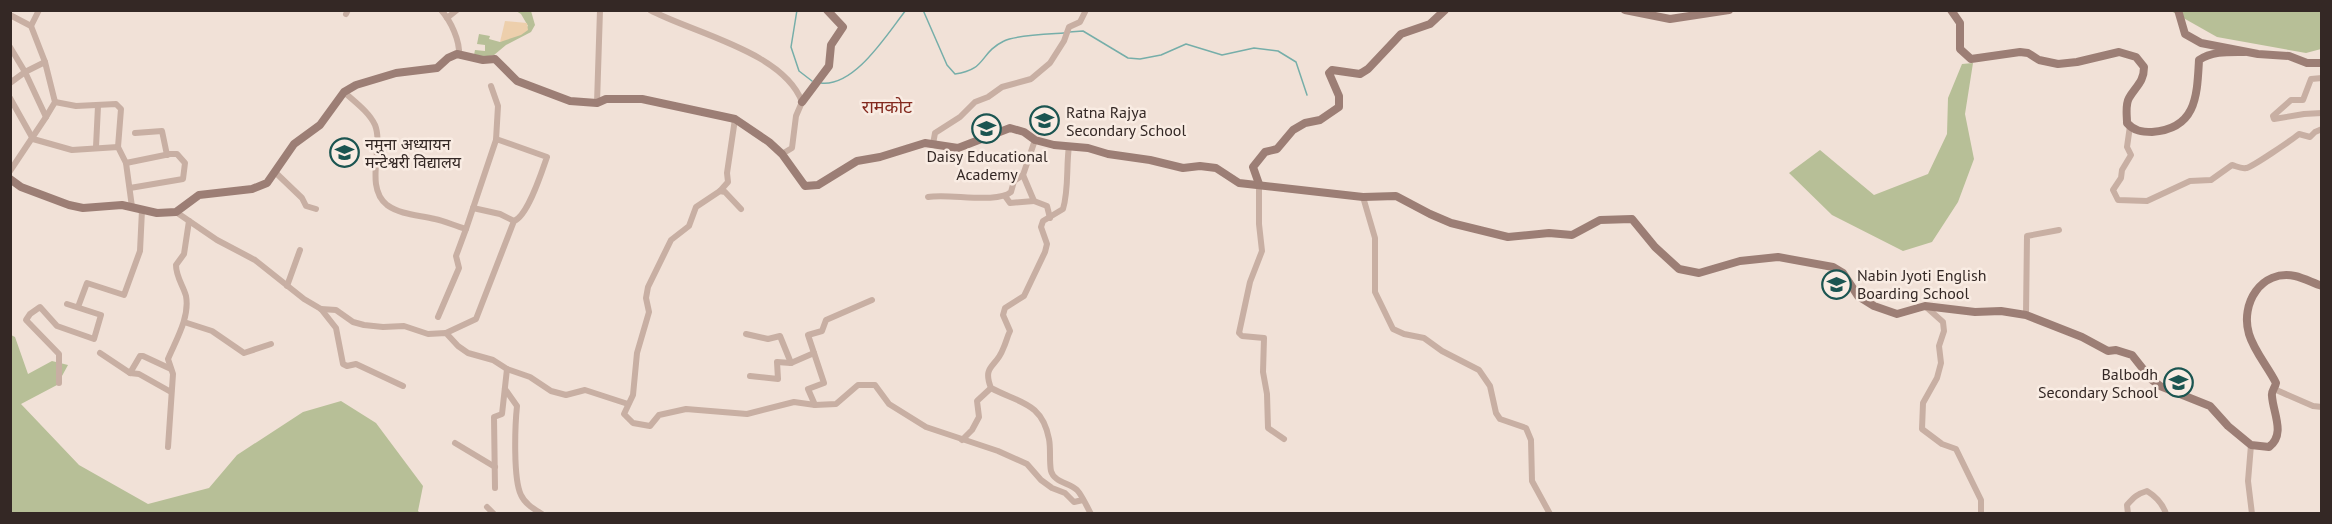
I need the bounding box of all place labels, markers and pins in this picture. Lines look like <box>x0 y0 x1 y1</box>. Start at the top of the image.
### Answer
place label: Ratna Rajya Secondary School <box>1066 102 1186 140</box>
school or university icon: Ratna Rajya Secondary School <box>1029 105 1061 137</box>
school or university icon: Daisy Educational Academy <box>971 112 1003 144</box>
place label: नमुना अध्यायन मन्टेश्वरी विद्यालय <box>365 134 462 172</box>
school or university icon: नमुना अध्यायन मन्टेश्वरी विद्यालय <box>328 137 360 169</box>
place label: Daisy Educational Academy <box>926 146 1048 184</box>
place label: Nabin Jyoti English Boarding School <box>1857 265 1987 303</box>
school or university icon: Nabin Jyoti English Boarding School <box>1820 268 1852 300</box>
place label: Balbodh Secondary School <box>2038 364 2158 402</box>
school or university icon: Balbodh Secondary School <box>2163 367 2195 399</box>

